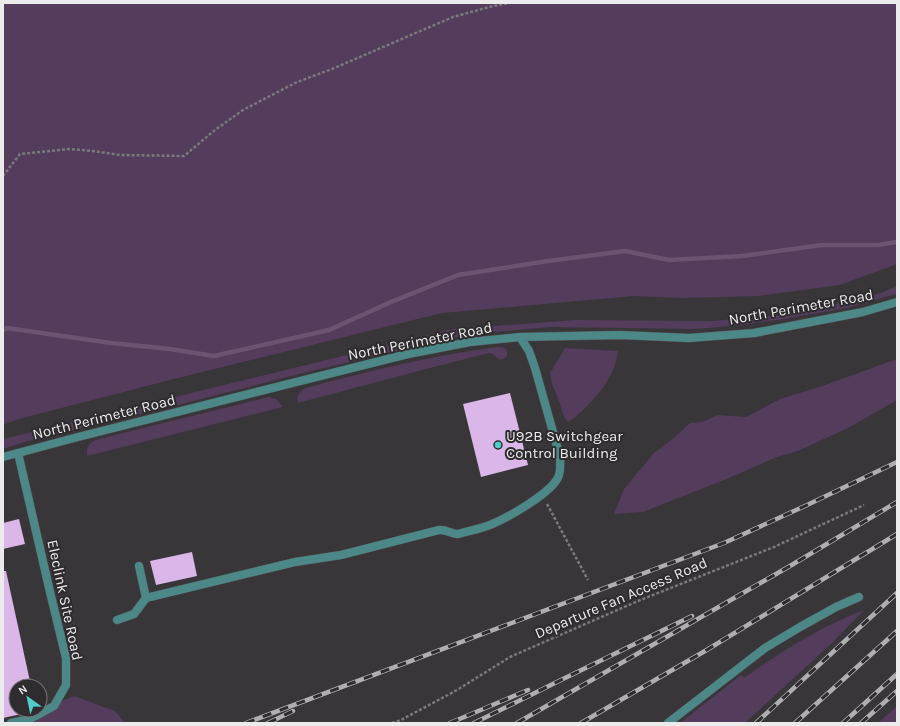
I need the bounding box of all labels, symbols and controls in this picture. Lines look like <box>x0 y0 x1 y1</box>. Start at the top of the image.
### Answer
street label: North Perimeter Road <box>727 285 875 329</box>
street label: North Perimeter Road <box>346 318 494 364</box>
street label: North Perimeter Road <box>31 391 177 443</box>
place label: U92B Switchgear Control Building <box>506 427 623 462</box>
marker: U92B Switchgear Control Building <box>493 440 503 450</box>
street label: Eleclink Site Road <box>43 538 87 662</box>
street label: Departure Fan Access Road <box>532 553 710 643</box>
north arrow <box>8 678 48 718</box>
text: N <box>16 682 30 698</box>

